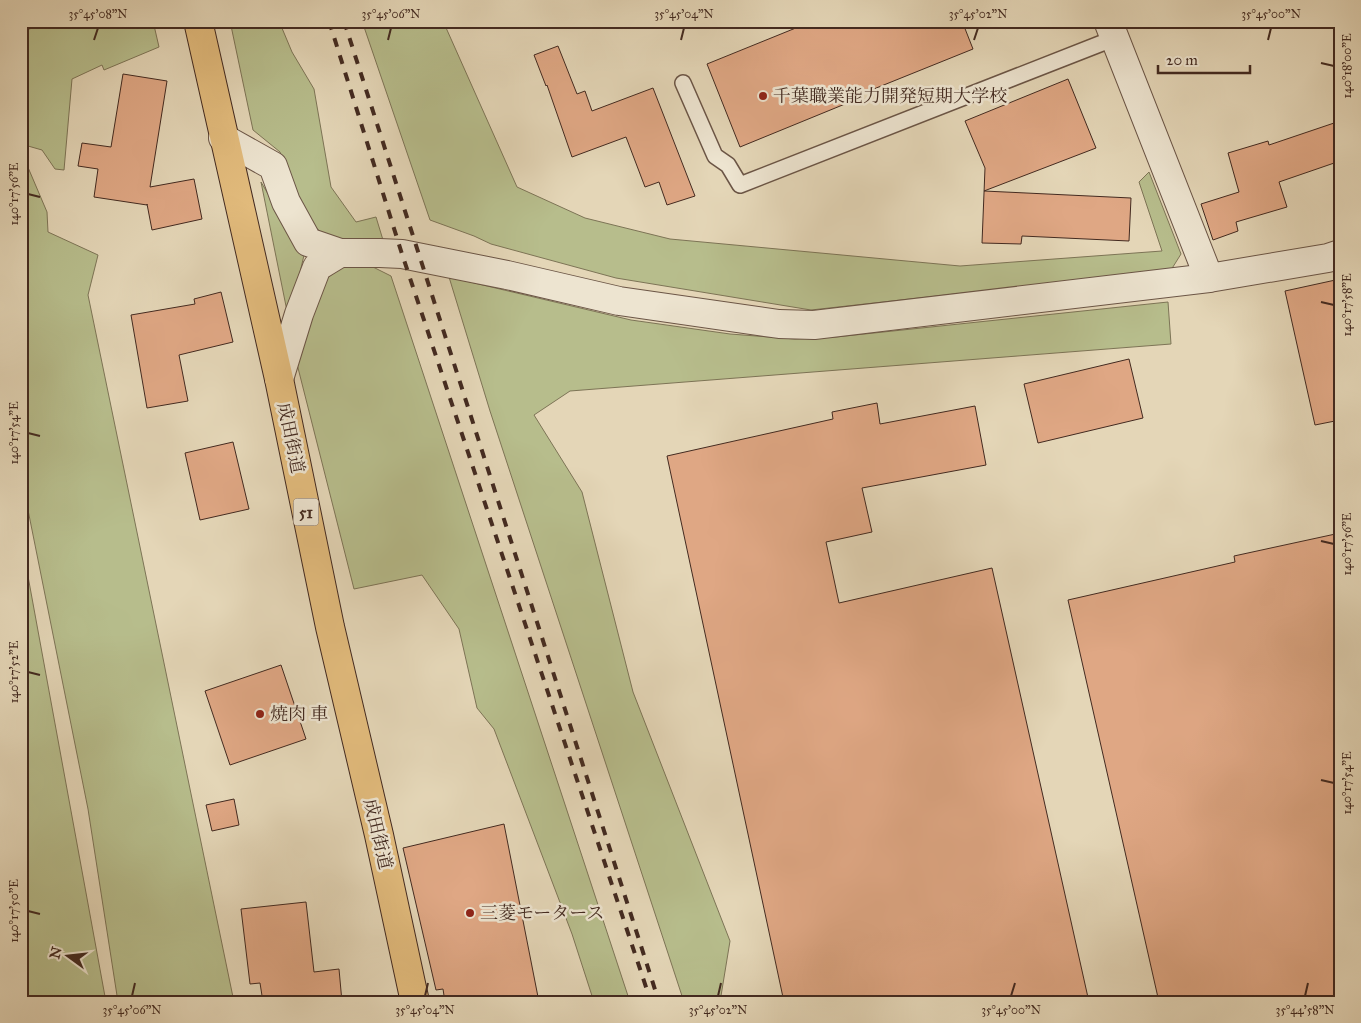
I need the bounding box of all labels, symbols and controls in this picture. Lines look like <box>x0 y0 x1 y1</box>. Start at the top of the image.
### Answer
text: 35°45'08"N <box>68 7 128 21</box>
text: 35°45'06"N <box>362 7 420 21</box>
text: 35°45'04"N <box>654 7 714 21</box>
text: 35°45'02"N <box>949 7 1007 21</box>
text: 35°45'00"N <box>1241 7 1301 21</box>
text: 140°18'00"E <box>1340 33 1354 99</box>
scale bar <box>1158 42 1251 74</box>
text: 20 m <box>1166 51 1198 69</box>
place label: 千葉職業能力開発短期大学校 <box>773 85 1007 107</box>
marker: 千葉職業能力開発短期大学校 <box>757 90 769 102</box>
text: 140°17'56"E <box>7 162 21 225</box>
text: 140°17'58"E <box>1340 273 1354 337</box>
street label: 成田街道 <box>273 400 309 476</box>
text: 140°17'54"E <box>7 401 21 465</box>
road number: 51 <box>294 498 318 526</box>
text: 140°17'56"E <box>1340 512 1354 575</box>
text: 140°17'52"E <box>7 640 21 703</box>
place label: 焼肉 車 <box>270 703 328 725</box>
marker: 焼肉 車 <box>254 708 266 720</box>
text: 140°17'54"E <box>1340 751 1354 815</box>
street label: 成田街道 <box>359 796 397 872</box>
text: 140°17'50"E <box>7 879 21 943</box>
place label: 三菱モータース <box>480 902 604 924</box>
marker: 三菱モータース <box>464 907 476 919</box>
north arrow <box>42 930 92 980</box>
text: N <box>46 945 66 961</box>
text: 35°45'06"N <box>103 1003 161 1017</box>
text: 35°45'04"N <box>395 1003 455 1017</box>
text: 35°45'02"N <box>689 1003 747 1017</box>
text: 35°45'00"N <box>981 1003 1041 1017</box>
text: 35°44'58"N <box>1276 1003 1334 1017</box>

